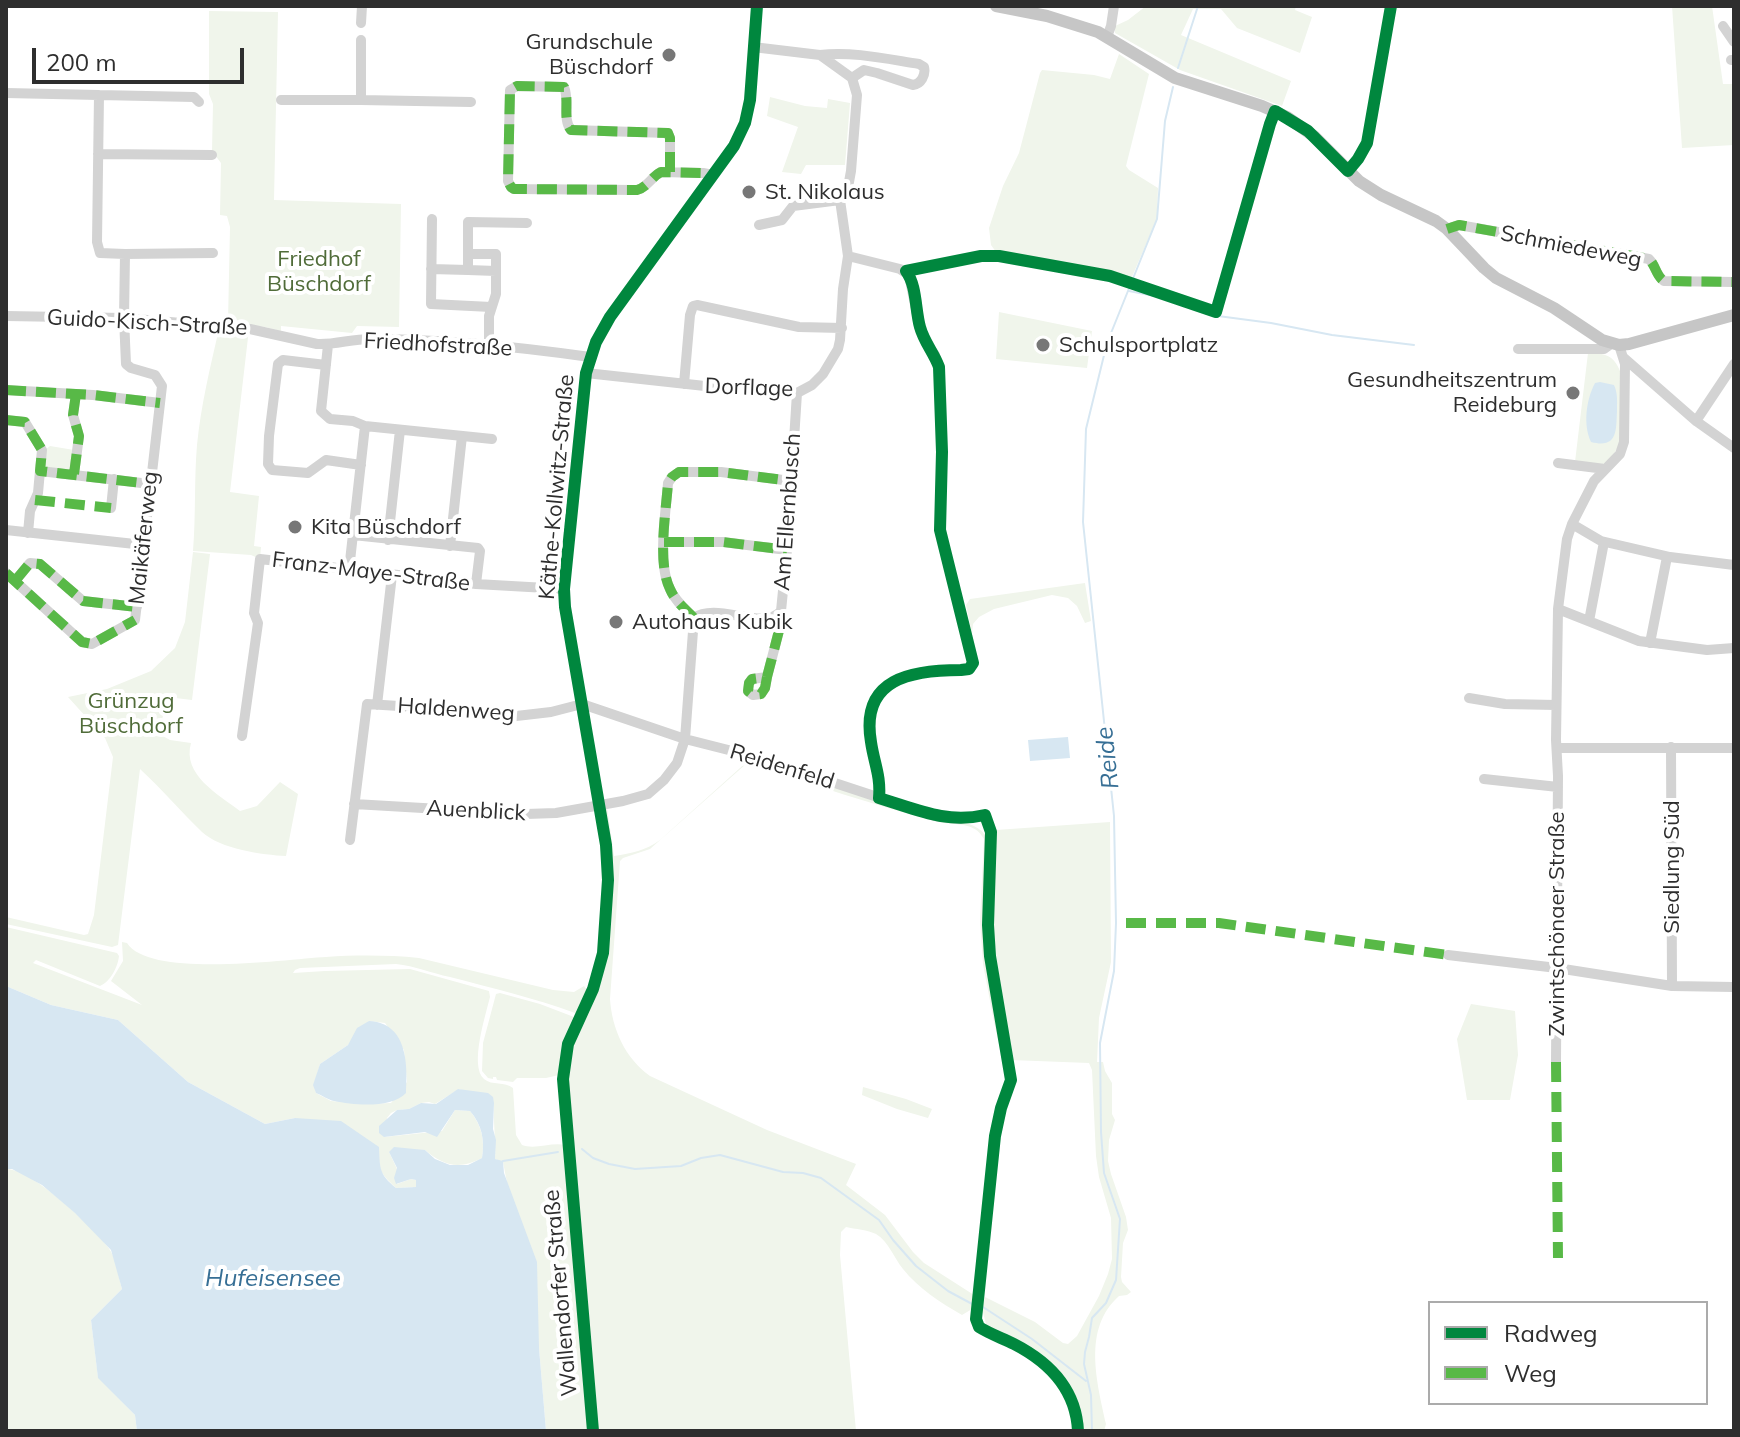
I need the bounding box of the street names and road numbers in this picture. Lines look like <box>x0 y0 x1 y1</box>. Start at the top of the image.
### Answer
street label: Schmiedeweg <box>1498 220 1644 274</box>
street label: Guido-Kisch-Straße <box>46 305 248 341</box>
street label: Friedhofstraße <box>363 328 513 362</box>
street label: Käthe-Kollwitz-Straße <box>534 373 580 601</box>
street label: Dorflage <box>704 373 794 403</box>
street label: Am Ellernbusch <box>769 432 807 592</box>
street label: Maikäferweg <box>124 470 164 606</box>
street label: Franz-Maye-Straße <box>271 547 471 597</box>
street label: Haldenweg <box>397 693 515 727</box>
street label: Reidenfeld <box>727 739 837 795</box>
street label: Auenblick <box>426 795 526 827</box>
street label: Siedlung Süd <box>1659 800 1685 934</box>
street label: Zwintschönaer Straße <box>1544 812 1570 1036</box>
street label: Wallendorfer Straße <box>539 1189 583 1397</box>

